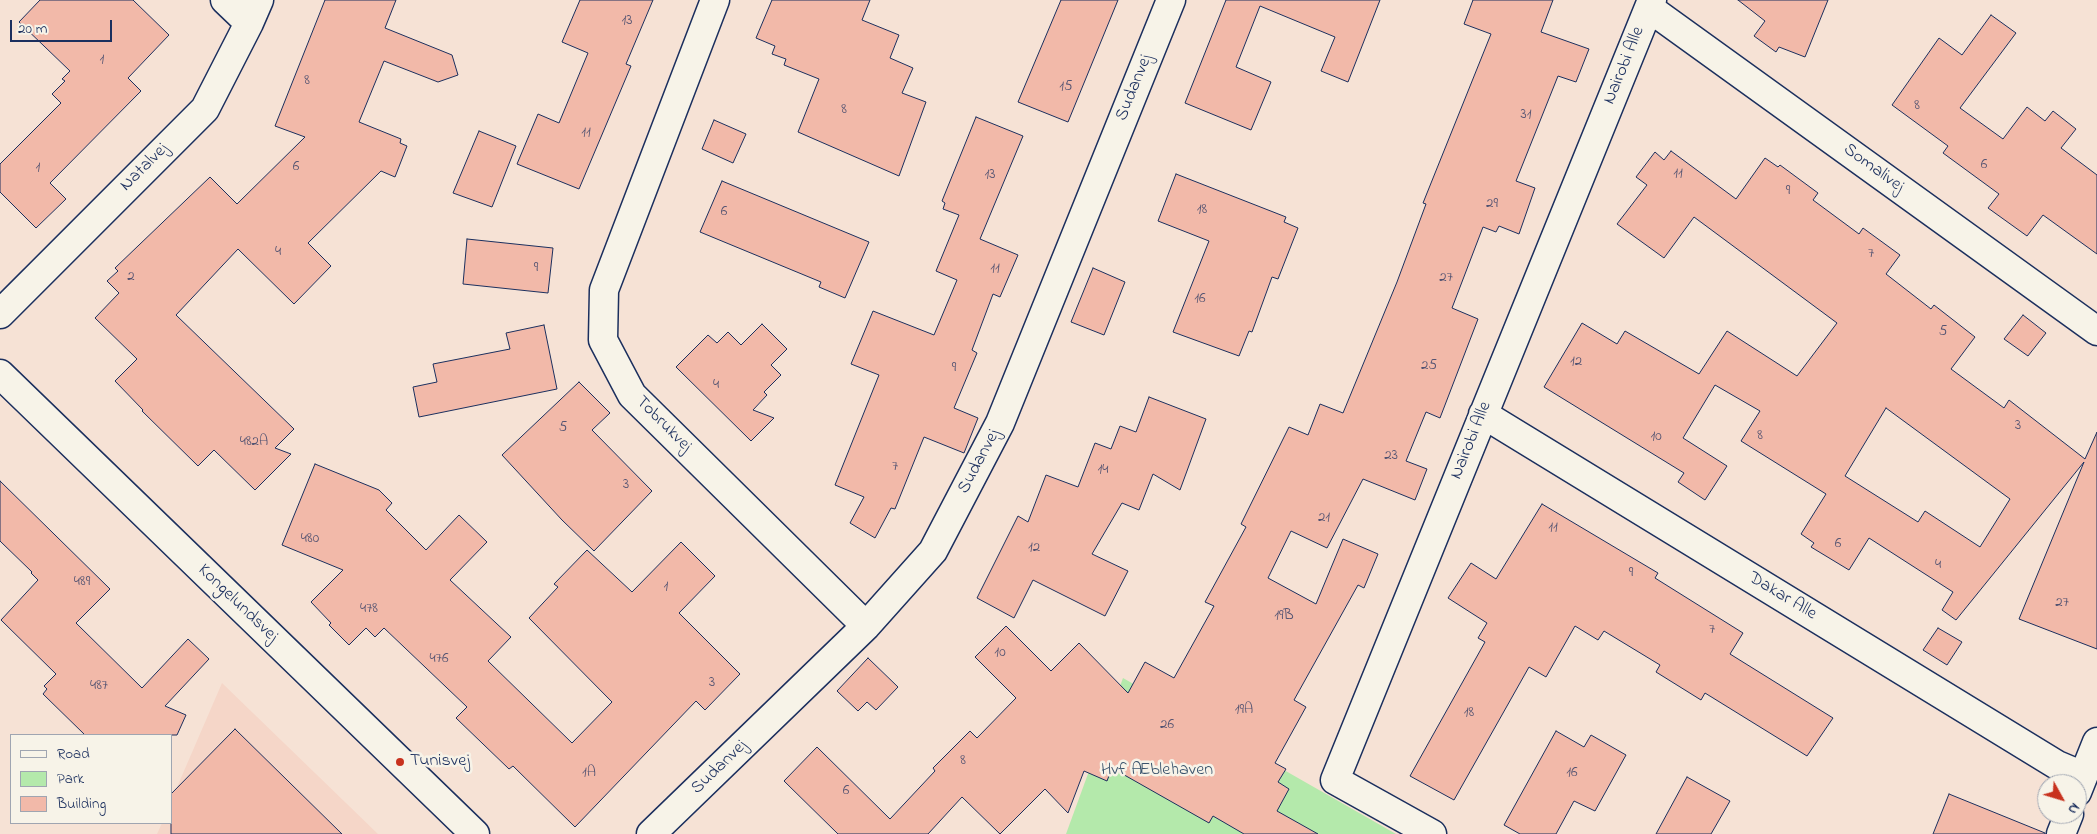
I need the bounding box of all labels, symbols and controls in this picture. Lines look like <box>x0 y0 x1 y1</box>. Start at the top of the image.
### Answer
scale bar <box>12 10 115 42</box>
house number: 13 <box>622 13 632 31</box>
text: 20 m <box>18 18 47 40</box>
street label: Nairobi Alle <box>1600 24 1650 108</box>
house number: 1 <box>100 52 104 70</box>
street label: Sudanvej <box>1112 52 1158 124</box>
house number: 8 <box>304 73 310 91</box>
house number: 15 <box>1059 79 1073 97</box>
house number: 8 <box>1914 98 1920 116</box>
house number: 8 <box>841 102 847 120</box>
house number: 31 <box>1521 107 1531 125</box>
house number: 11 <box>581 125 591 143</box>
street label: Natalvej <box>116 139 174 197</box>
street label: Somalivej <box>1838 140 1908 198</box>
house number: 6 <box>1981 157 1987 175</box>
house number: 6 <box>293 159 299 177</box>
house number: 1 <box>36 160 40 178</box>
house number: 11 <box>1673 166 1683 184</box>
house number: 13 <box>985 167 995 185</box>
house number: 9 <box>1786 183 1790 201</box>
house number: 29 <box>1486 196 1498 214</box>
house number: 18 <box>1197 202 1207 220</box>
house number: 6 <box>721 204 727 222</box>
house number: 4 <box>275 244 281 262</box>
house number: 7 <box>1868 246 1874 264</box>
house number: 9 <box>534 260 538 278</box>
house number: 11 <box>990 261 1000 279</box>
house number: 2 <box>127 269 135 287</box>
house number: 27 <box>1439 270 1453 288</box>
house number: 16 <box>1194 291 1206 309</box>
house number: 5 <box>1939 324 1947 342</box>
house number: 12 <box>1570 354 1582 372</box>
house number: 25 <box>1421 358 1437 376</box>
house number: 9 <box>952 360 956 378</box>
house number: 4 <box>713 377 719 395</box>
street label: Tobrukvej <box>630 392 696 458</box>
street label: Nairobi Alle <box>1447 399 1497 483</box>
house number: 3 <box>2015 418 2021 436</box>
house number: 5 <box>559 420 567 438</box>
street label: Sudanvej <box>954 426 1006 498</box>
house number: 8 <box>1757 428 1763 446</box>
house number: 10 <box>1650 429 1662 447</box>
house number: 482A <box>240 434 268 452</box>
house number: 23 <box>1384 448 1398 466</box>
house number: 7 <box>892 459 898 477</box>
house number: 14 <box>1098 462 1108 480</box>
house number: 3 <box>623 477 629 495</box>
house number: 21 <box>1318 510 1330 528</box>
house number: 11 <box>1548 520 1558 538</box>
house number: 480 <box>301 531 319 549</box>
house number: 6 <box>1835 536 1841 554</box>
house number: 12 <box>1028 540 1040 558</box>
house number: 4 <box>1935 557 1941 575</box>
street label: Kongelundsvej <box>192 560 282 648</box>
house number: 9 <box>1629 565 1633 583</box>
street label: Dakar Alle <box>1744 568 1820 626</box>
house number: 489 <box>74 574 90 592</box>
house number: 1 <box>664 579 668 597</box>
house number: 27 <box>2055 595 2069 613</box>
house number: 478 <box>360 601 378 619</box>
house number: 19B <box>1274 608 1294 626</box>
house number: 7 <box>1709 622 1715 640</box>
house number: 10 <box>994 645 1006 663</box>
house number: 476 <box>430 651 448 669</box>
house number: 3 <box>709 675 715 693</box>
house number: 487 <box>90 678 108 696</box>
house number: 19A <box>1235 702 1253 720</box>
house number: 18 <box>1464 705 1474 723</box>
house number: 26 <box>1160 717 1174 735</box>
legend <box>10 734 172 824</box>
street label: Sudanvej <box>687 736 753 800</box>
text: Road <box>57 743 90 765</box>
place label: Tunisvej <box>410 751 470 773</box>
house number: 8 <box>960 753 966 771</box>
marker: Tunisvej <box>394 756 406 768</box>
park label: Hvf Æblehaven <box>1101 760 1213 782</box>
house number: 1A <box>582 765 596 783</box>
house number: 16 <box>1566 765 1578 783</box>
text: Park <box>57 768 84 790</box>
north arrow <box>2037 774 2087 824</box>
house number: 6 <box>843 783 849 801</box>
text: Building <box>57 793 106 815</box>
text: N <box>2062 798 2084 818</box>

